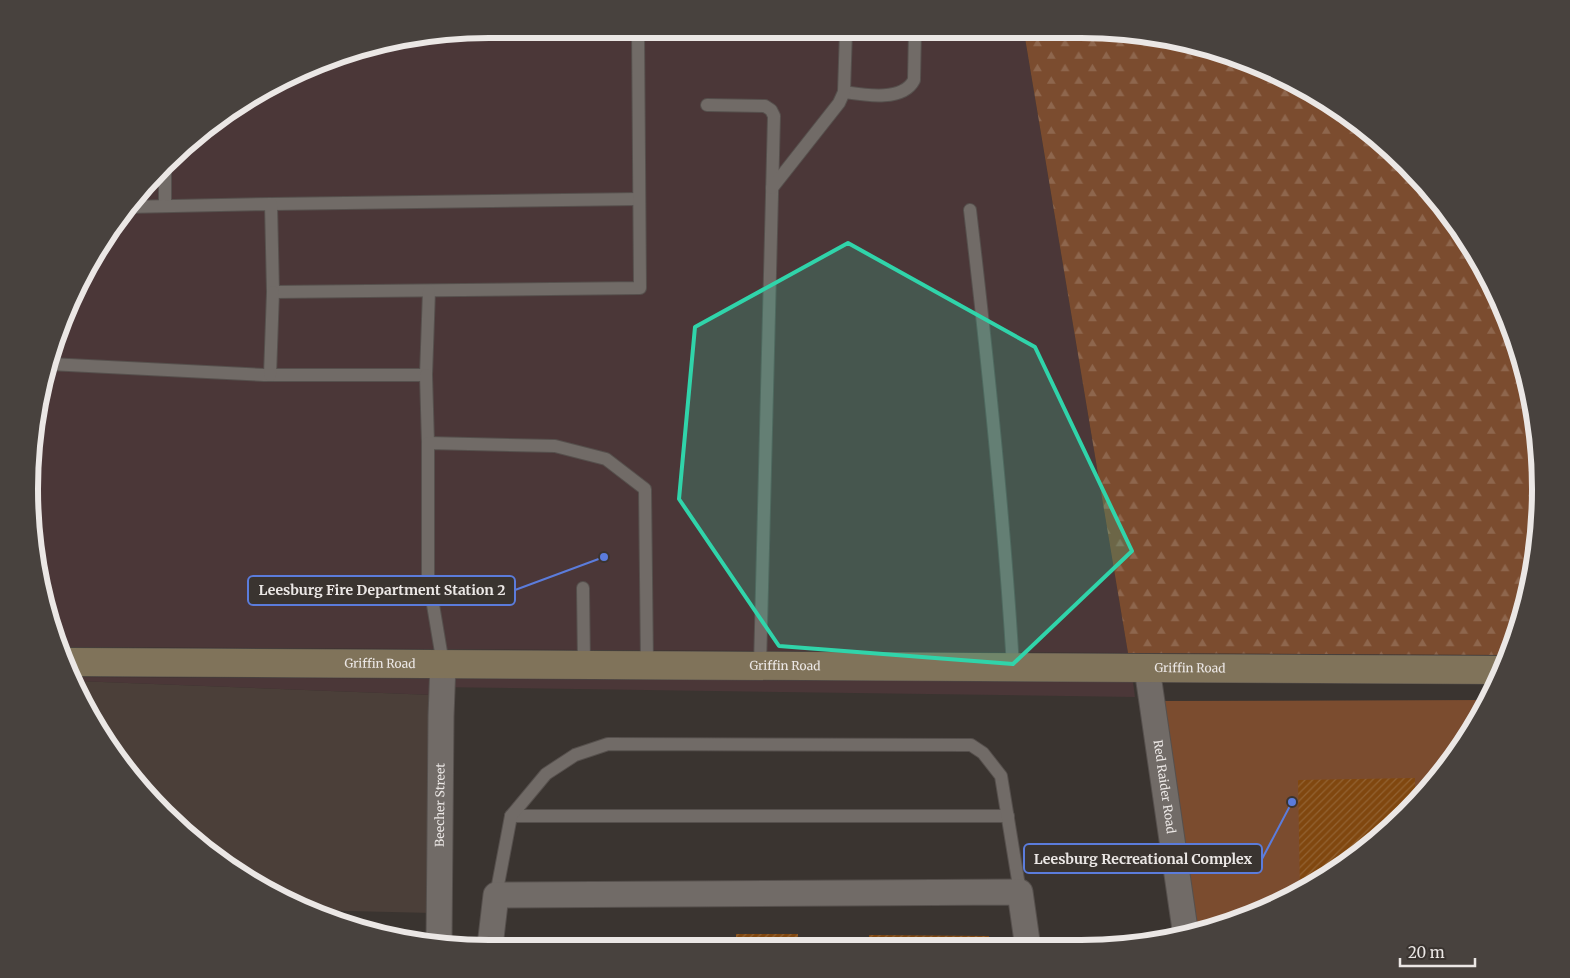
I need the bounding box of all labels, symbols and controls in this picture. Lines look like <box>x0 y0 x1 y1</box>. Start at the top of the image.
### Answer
callout: Leesburg Fire Department Station 2 <box>248 576 515 605</box>
text: Leesburg Fire Department Station 2 <box>259 581 505 599</box>
street label: Griffin Road <box>344 656 416 671</box>
street label: Griffin Road <box>749 658 821 673</box>
street label: Griffin Road <box>1154 660 1226 675</box>
street label: Red Raider Road <box>1151 739 1179 835</box>
street label: Beecher Street <box>432 763 448 847</box>
callout: Leesburg Recreational Complex <box>1024 844 1262 873</box>
text: Leesburg Recreational Complex <box>1034 850 1253 868</box>
scale bar <box>1400 936 1475 968</box>
text: 20 m <box>1408 943 1445 962</box>

